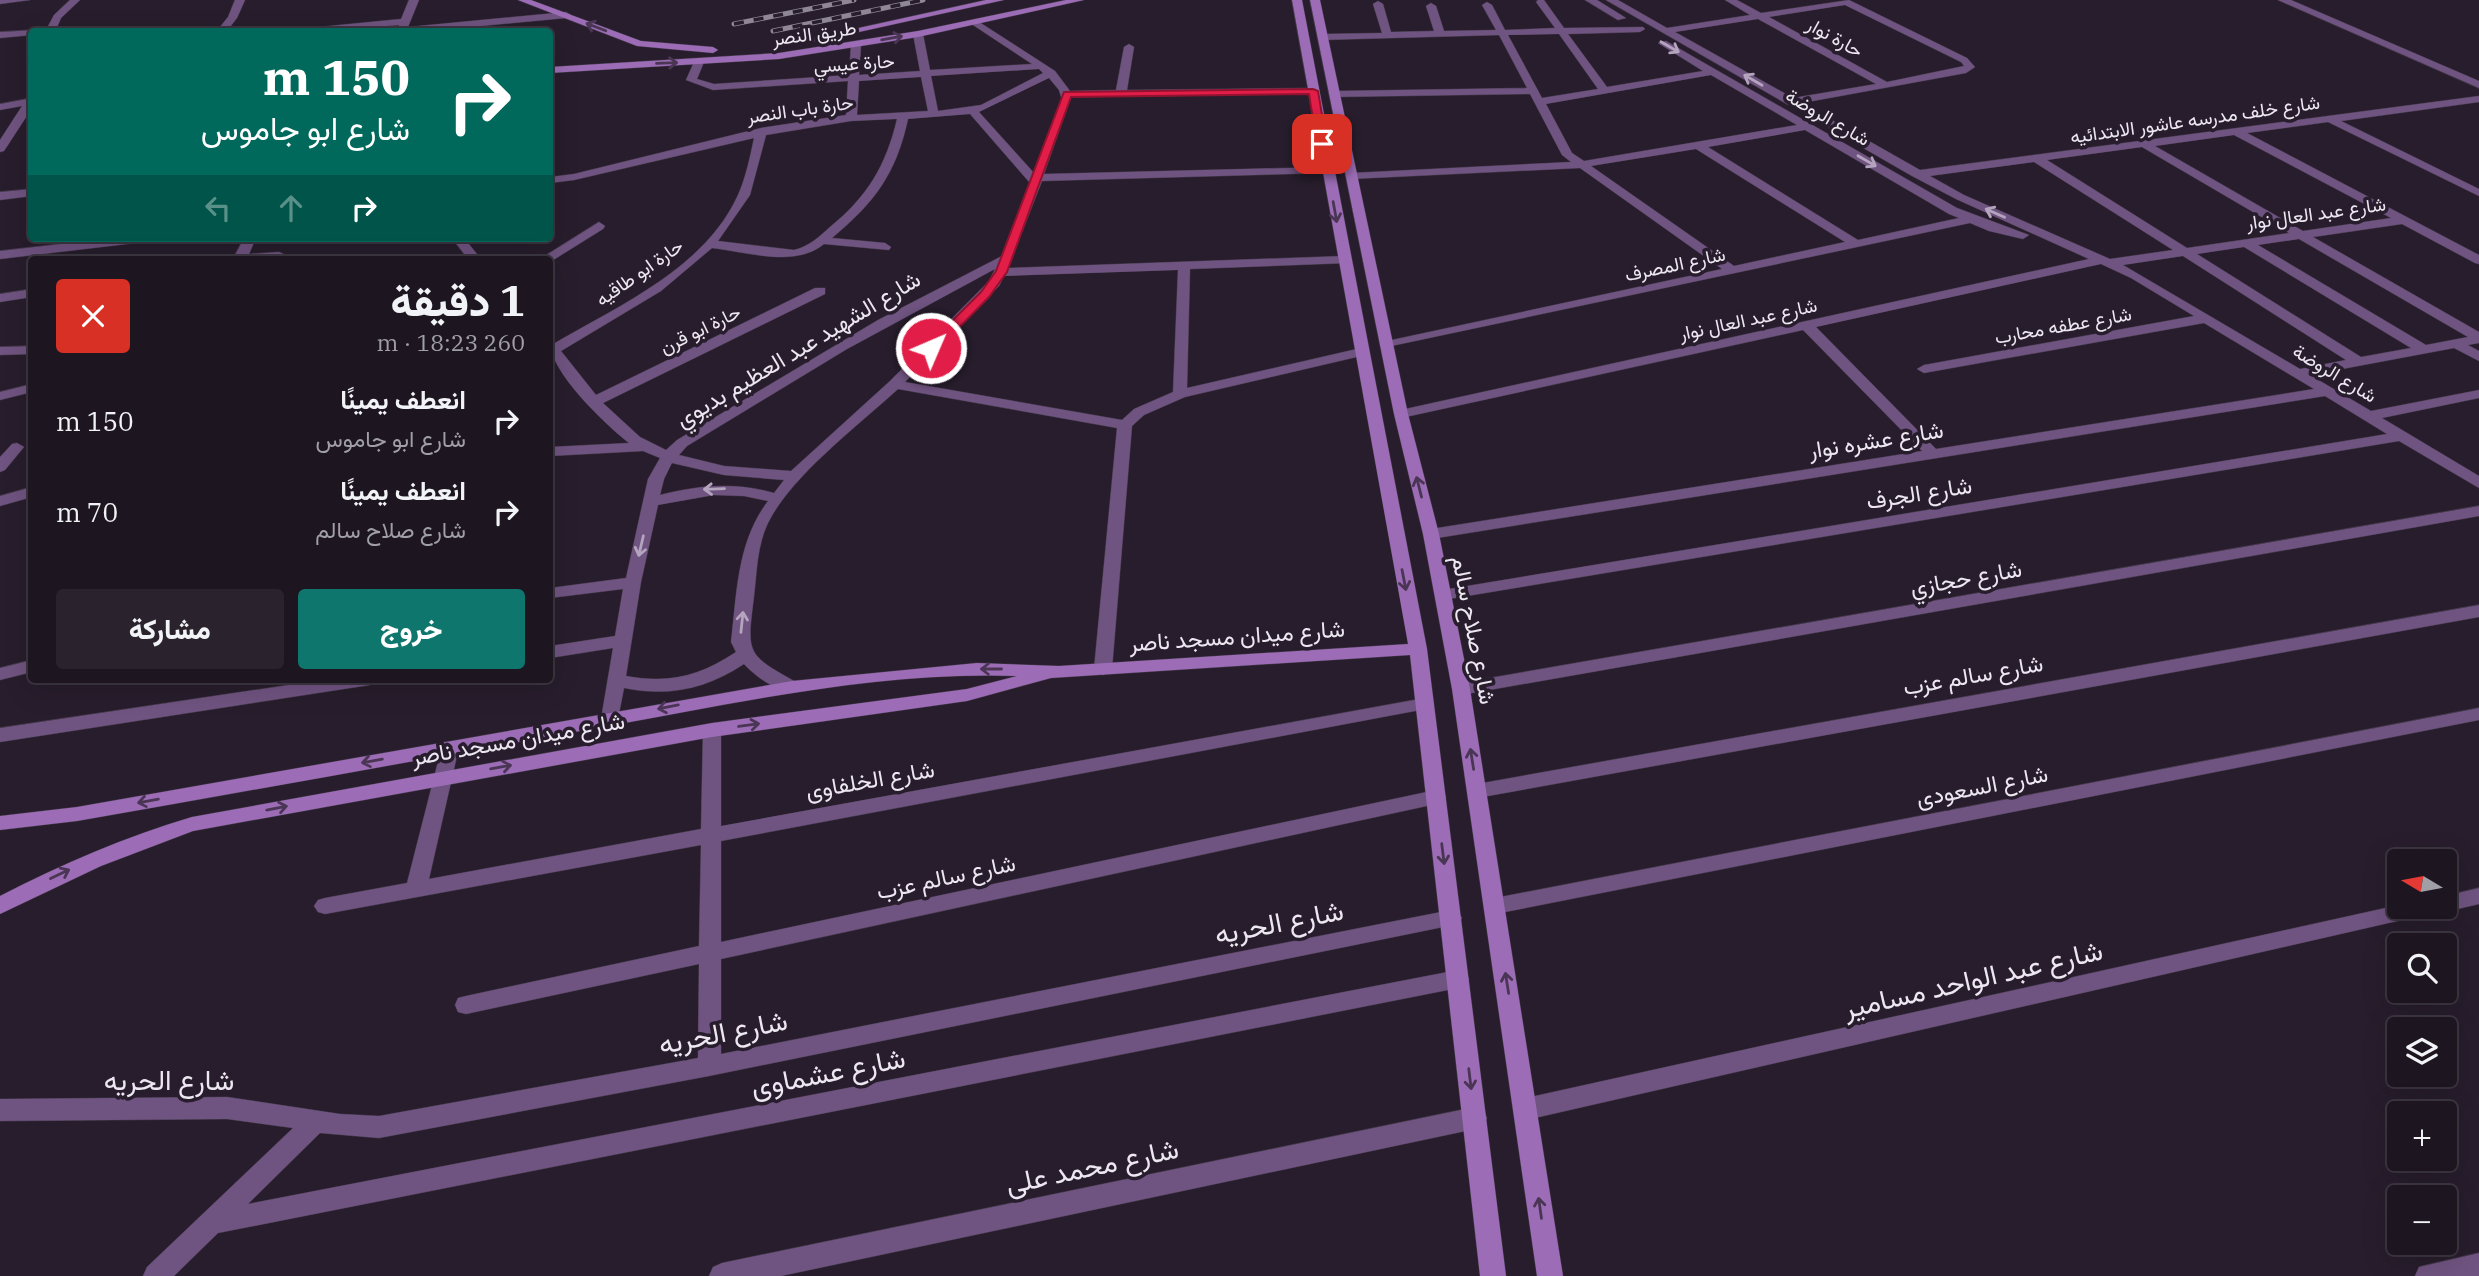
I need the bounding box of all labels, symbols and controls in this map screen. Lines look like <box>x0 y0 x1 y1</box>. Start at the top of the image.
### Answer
street label: حارة نوار <box>1802 11 1867 62</box>
street label: طريق النصر <box>769 15 858 51</box>
one-way arrow <box>586 20 608 32</box>
one-way arrow <box>880 31 903 45</box>
one-way arrow <box>1659 41 1680 54</box>
text: 150 m <box>263 45 410 108</box>
street label: حارة عيسي <box>813 48 896 82</box>
icon: right <box>434 56 525 147</box>
one-way arrow <box>655 57 678 70</box>
one-way arrow <box>1743 73 1763 87</box>
street label: شارع الروضة <box>1781 83 1875 152</box>
street label: حارة باب النصر <box>744 90 855 129</box>
street label: شارع خلف مدرسه عاشور الابتدائيه <box>2069 90 2322 149</box>
text: شارع ابو جاموس <box>201 107 410 149</box>
pin <box>1292 114 1352 174</box>
icon: arrive <box>1303 125 1341 163</box>
one-way arrow <box>1856 155 1876 169</box>
icon: left <box>199 189 237 227</box>
icon: ahead <box>272 189 310 227</box>
icon: right <box>345 189 383 227</box>
street label: شارع عبد العال نوار <box>2244 191 2387 236</box>
one-way arrow <box>1329 200 1342 223</box>
one-way arrow <box>1985 206 2006 219</box>
street label: حارة ابو طاقيه <box>590 233 688 311</box>
street label: شارع المصرف <box>1622 242 1728 287</box>
street label: شارع الشهيد عبد العظيم بديوي <box>669 263 928 438</box>
text: 1 دقيقة <box>391 273 525 328</box>
button: close <box>56 279 130 353</box>
street label: شارع عبد العال نوار <box>1676 293 1820 347</box>
street label: حارة ابو قرن <box>656 299 744 359</box>
street label: شارع عطفه محارب <box>1993 301 2134 350</box>
position arrow <box>894 311 968 385</box>
text: 260 m · 18:23 <box>376 327 525 357</box>
street label: شارع الروضة <box>2288 339 2381 408</box>
text: انعطف يمينًا <box>340 382 466 416</box>
icon: right <box>487 402 525 440</box>
text: 150 m <box>56 404 134 438</box>
street label: شارع عشره نوار <box>1805 414 1946 467</box>
text: شارع ابو جاموس <box>316 423 466 453</box>
street label: شارع الجرف <box>1864 469 1974 517</box>
text: انعطف يمينًا <box>340 473 466 507</box>
one-way arrow <box>1412 476 1425 499</box>
one-way arrow <box>702 483 725 496</box>
icon: right <box>487 493 525 531</box>
text: 70 m <box>56 495 118 529</box>
text: شارع صلاح سالم <box>315 514 466 544</box>
one-way arrow <box>634 534 647 557</box>
street label: شارع حجازي <box>1908 552 2025 607</box>
street label: شارع صلاح سالم <box>1444 553 1504 707</box>
one-way arrow <box>1398 568 1412 591</box>
button: مشاركة <box>56 589 284 669</box>
button: خروج <box>298 589 525 669</box>
one-way arrow <box>736 611 749 633</box>
street label: شارع ميدان مسجد ناصر <box>1127 612 1346 660</box>
street label: شارع سالم عزب <box>1901 647 2045 703</box>
one-way arrow <box>980 662 1003 676</box>
one-way arrow <box>657 701 680 715</box>
street label: شارع ميدان مسجد ناصر <box>408 704 627 774</box>
one-way arrow <box>737 719 760 732</box>
one-way arrow <box>1465 748 1478 770</box>
street label: شارع الخلفاوى <box>803 753 937 807</box>
one-way arrow <box>361 755 384 768</box>
street label: شارع السعودى <box>1913 758 2051 814</box>
one-way arrow <box>489 760 512 773</box>
one-way arrow <box>137 795 160 808</box>
one-way arrow <box>265 801 288 814</box>
one-way arrow <box>1436 842 1449 864</box>
street label: شارع سالم عزب <box>873 847 1019 907</box>
north arrow <box>2387 849 2457 919</box>
map controls <box>2387 849 2457 1255</box>
one-way arrow <box>49 866 70 880</box>
street label: شارع الحريه <box>1211 891 1347 953</box>
street label: شارع عبد الواحد مسامير <box>1839 931 2106 1028</box>
button: search <box>2387 933 2457 1003</box>
one-way arrow <box>1500 973 1513 995</box>
street label: شارع الحريه <box>655 1001 791 1063</box>
button: layers <box>2387 1017 2457 1087</box>
street label: شارع عشماوى <box>747 1038 909 1106</box>
street label: شارع الحريه <box>104 1061 234 1099</box>
one-way arrow <box>1463 1068 1476 1090</box>
button: + <box>2387 1101 2457 1171</box>
street label: شارع محمد على <box>1002 1129 1182 1203</box>
button: − <box>2387 1185 2457 1255</box>
one-way arrow <box>1533 1198 1546 1220</box>

